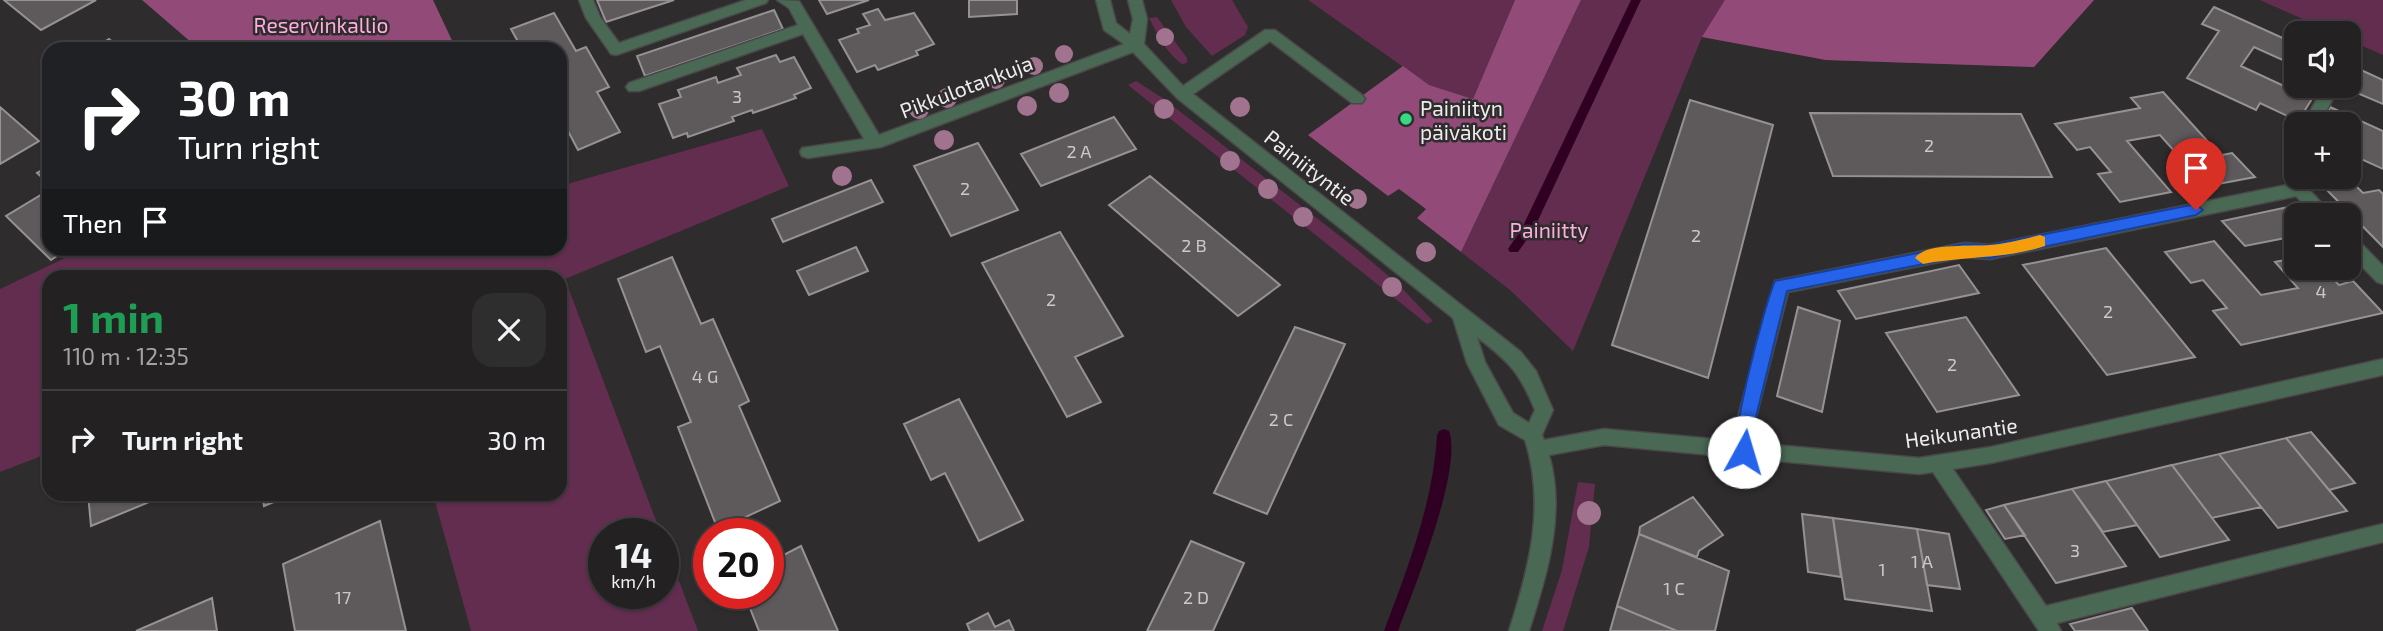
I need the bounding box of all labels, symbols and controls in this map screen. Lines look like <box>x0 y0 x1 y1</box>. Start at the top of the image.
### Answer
park label: Reservinkallio <box>254 12 388 37</box>
map controls <box>2284 21 2361 280</box>
button: sound <box>2284 21 2361 98</box>
street label: Pikkulotankuja <box>896 49 1036 124</box>
text: 30 m <box>178 67 290 126</box>
icon: right <box>63 70 154 161</box>
house number: 3 <box>732 85 742 107</box>
place label: Painiityn päiväkoti <box>1420 95 1507 144</box>
marker: Painiityn päiväkoti <box>1398 111 1414 127</box>
button: + <box>2284 112 2361 189</box>
street label: Painiityntie <box>1260 124 1360 210</box>
text: Turn right <box>178 127 320 165</box>
house number: 2 <box>1924 134 1934 156</box>
pin <box>2166 138 2226 210</box>
house number: 2 A <box>1067 140 1092 162</box>
icon: arrive <box>2177 149 2215 187</box>
house number: 2 <box>960 177 970 199</box>
icon: arrive <box>136 203 174 241</box>
button: − <box>2284 203 2361 280</box>
text: Then <box>63 207 122 238</box>
park label: Painiitty <box>1510 217 1588 242</box>
house number: 2 <box>1691 224 1701 246</box>
house number: 2 B <box>1181 234 1207 256</box>
house number: 4 <box>2315 280 2327 302</box>
house number: 2 <box>1046 288 1056 310</box>
text: 1 min <box>63 291 164 341</box>
button: close <box>472 293 546 367</box>
house number: 2 <box>2103 300 2113 322</box>
text: 110 m · 12:35 <box>63 342 189 370</box>
house number: 2 <box>1947 353 1957 375</box>
house number: 4 G <box>692 365 718 387</box>
house number: 2 C <box>1269 408 1293 430</box>
street label: Heikunantie <box>1903 412 2019 452</box>
position arrow <box>1707 415 1781 489</box>
icon: right <box>63 420 101 458</box>
text: Turn right <box>122 424 243 455</box>
text: 30 m <box>487 424 546 455</box>
speed limit sign: 20 <box>693 518 784 609</box>
text: 14 <box>615 533 652 575</box>
house number: 3 <box>2070 539 2080 561</box>
house number: 1 A <box>1911 550 1934 572</box>
house number: 1 <box>1878 558 1886 580</box>
text: km/h <box>611 570 656 592</box>
house number: 1 C <box>1663 577 1685 599</box>
house number: 17 <box>335 586 351 608</box>
house number: 2 D <box>1183 586 1209 608</box>

